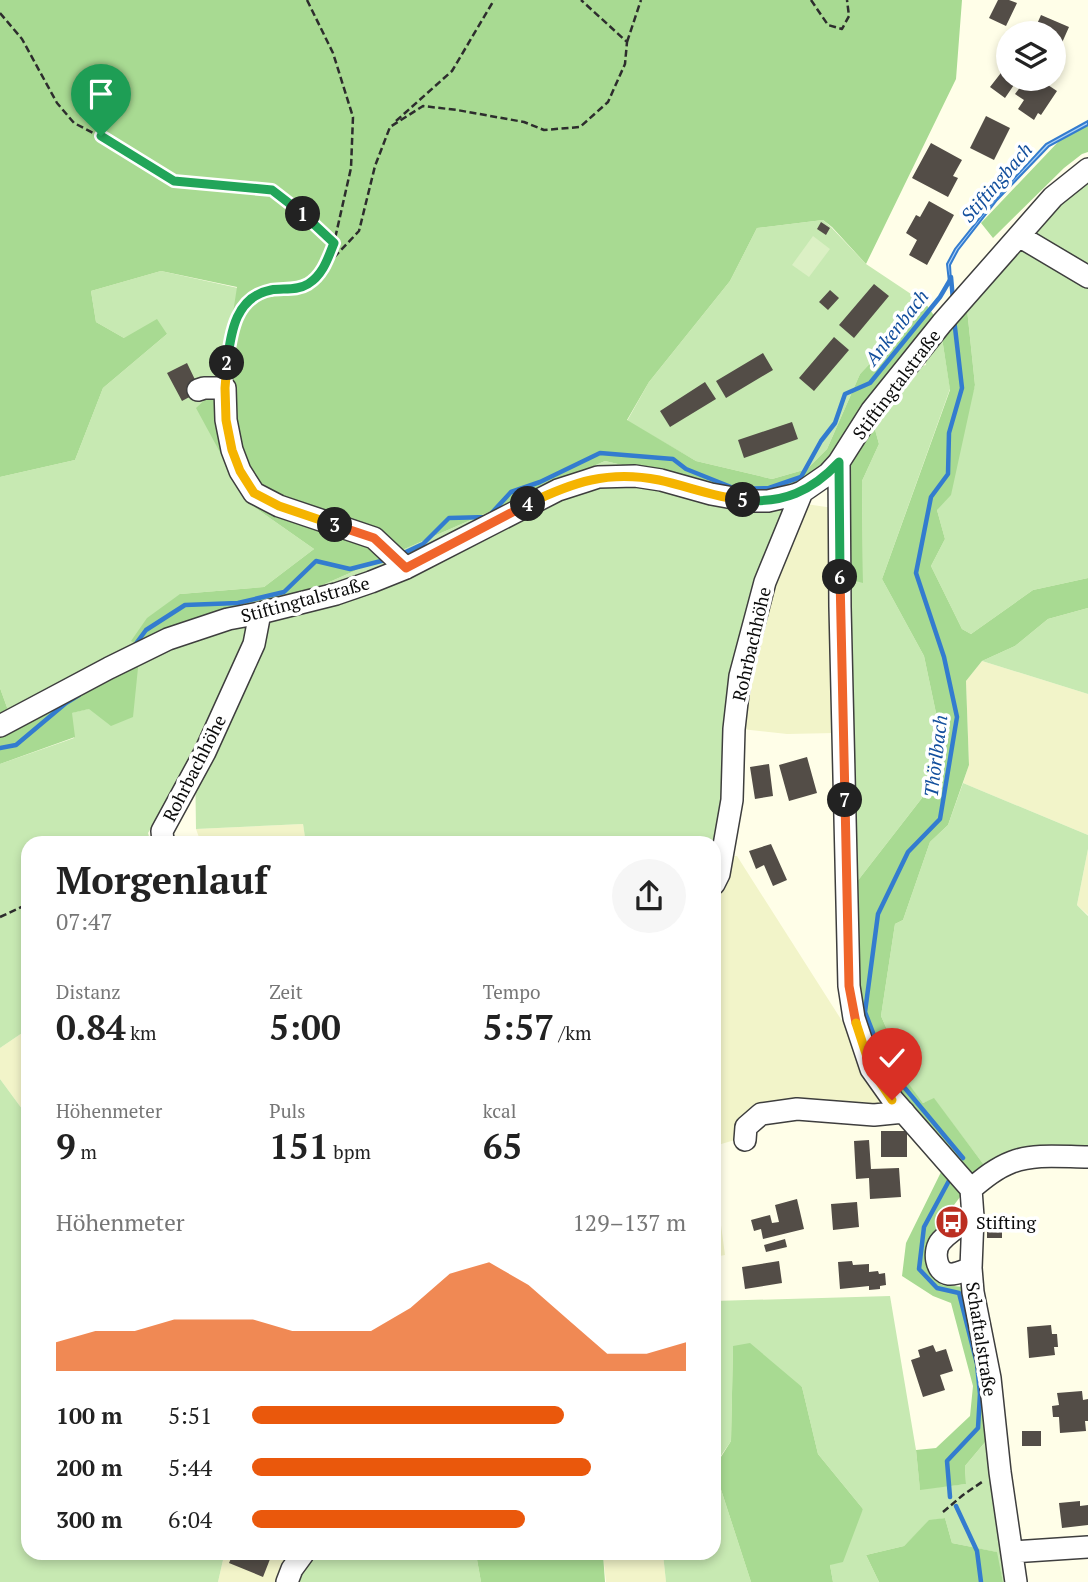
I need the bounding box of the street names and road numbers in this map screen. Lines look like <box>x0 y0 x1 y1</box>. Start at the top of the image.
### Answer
street label: Stiftingtalstraße <box>847 324 945 444</box>
street label: Stiftingtalstraße <box>238 570 372 628</box>
street label: Rohrbachhöhe <box>726 585 776 703</box>
street label: Rohrbachhöhe <box>157 711 231 825</box>
street label: Schaftalstraße <box>961 1280 1003 1398</box>

